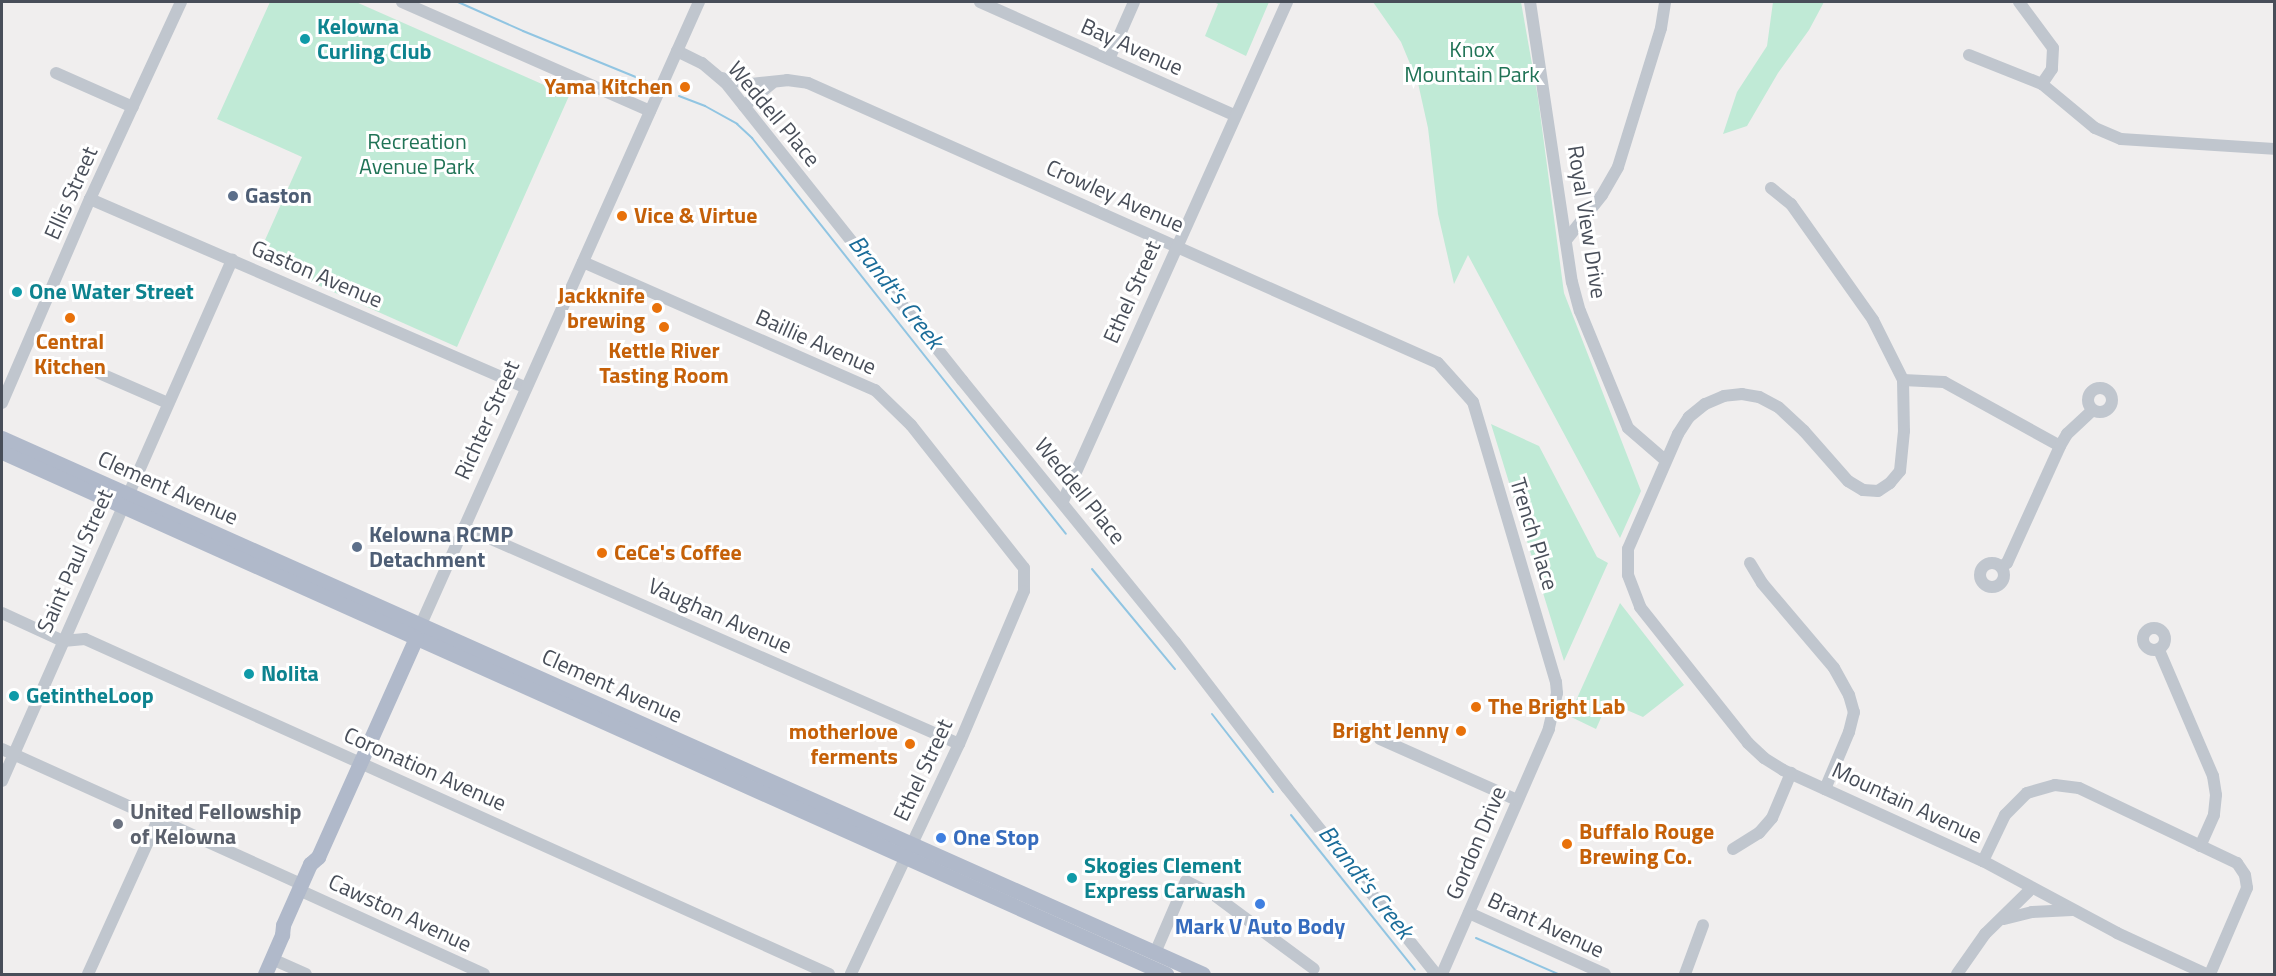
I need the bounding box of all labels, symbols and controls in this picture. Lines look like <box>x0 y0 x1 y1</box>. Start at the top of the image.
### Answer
place label: Kelowna Curling Club <box>317 13 432 64</box>
street label: Bay Avenue <box>1077 13 1187 81</box>
marker: Kelowna Curling Club <box>298 32 312 46</box>
park label: Knox Mountain Park <box>1404 36 1540 88</box>
street label: Weddell Place <box>722 56 826 172</box>
place label: Yama Kitchen <box>544 74 673 100</box>
marker: Yama Kitchen <box>678 80 692 94</box>
park label: Recreation Avenue Park <box>359 128 475 180</box>
street label: Ellis Street <box>39 142 103 244</box>
street label: Royal View Drive <box>1562 144 1612 300</box>
street label: Crowley Avenue <box>1042 154 1188 238</box>
place label: Gaston <box>245 183 312 209</box>
marker: Gaston <box>226 189 240 203</box>
place label: Vice & Virtue <box>634 203 758 229</box>
marker: Vice & Virtue <box>615 209 629 223</box>
water label: Brandt's Creek <box>843 229 949 355</box>
street label: Gaston Avenue <box>248 235 386 313</box>
street label: Ethel Street <box>1098 237 1166 347</box>
place label: One Water Street <box>29 279 194 305</box>
place label: Jackknife brewing <box>558 282 645 334</box>
marker: One Water Street <box>10 285 24 299</box>
marker: Jackknife brewing <box>650 301 664 315</box>
street label: Baillie Avenue <box>752 304 880 380</box>
marker: Central Kitchen <box>63 311 77 325</box>
marker: Kettle River Tasting Room <box>657 320 671 334</box>
place label: Central Kitchen <box>34 328 106 380</box>
place label: Kettle River Tasting Room <box>599 337 729 388</box>
street label: Richter Street <box>449 356 525 484</box>
street label: Weddell Place <box>1029 432 1131 550</box>
street label: Clement Avenue <box>94 445 242 531</box>
street label: Trench Place <box>1504 475 1564 593</box>
street label: Saint Paul Street <box>32 485 118 637</box>
place label: Kelowna RCMP Detachment <box>369 521 513 572</box>
marker: Kelowna RCMP Detachment <box>350 540 364 554</box>
place label: CeCe's Coffee <box>614 540 742 566</box>
marker: CeCe's Coffee <box>595 546 609 560</box>
street label: Vaughan Avenue <box>644 573 796 659</box>
street label: Clement Avenue <box>538 643 686 729</box>
place label: Nolita <box>261 661 319 687</box>
marker: Nolita <box>242 667 256 681</box>
place label: GetintheLoop <box>26 683 154 709</box>
marker: GetintheLoop <box>7 689 21 703</box>
place label: The Bright Lab <box>1488 694 1625 720</box>
marker: The Bright Lab <box>1469 700 1483 714</box>
street label: Ethel Street <box>888 715 958 825</box>
place label: motherlove ferments <box>789 718 898 770</box>
place label: Bright Jenny <box>1332 718 1449 744</box>
street label: Coronation Avenue <box>340 721 510 817</box>
marker: Bright Jenny <box>1454 724 1468 738</box>
marker: motherlove ferments <box>903 737 917 751</box>
street label: Mountain Avenue <box>1828 757 1986 849</box>
street label: Gordon Drive <box>1440 782 1512 904</box>
place label: United Fellowship of Kelowna <box>130 798 302 849</box>
marker: United Fellowship of Kelowna <box>111 817 125 831</box>
place label: Buffalo Rouge Brewing Co. <box>1579 818 1714 870</box>
water label: Brandt's Creek <box>1313 819 1419 945</box>
place label: One Stop <box>953 825 1039 851</box>
marker: One Stop <box>934 831 948 845</box>
marker: Buffalo Rouge Brewing Co. <box>1560 837 1574 851</box>
place label: Skogies Clement Express Carwash <box>1084 852 1246 903</box>
street label: Cawston Avenue <box>324 868 476 958</box>
marker: Skogies Clement Express Carwash <box>1065 871 1079 885</box>
street label: Brant Avenue <box>1484 887 1608 963</box>
marker: Mark V Auto Body <box>1253 897 1267 911</box>
place label: Mark V Auto Body <box>1175 914 1345 940</box>

